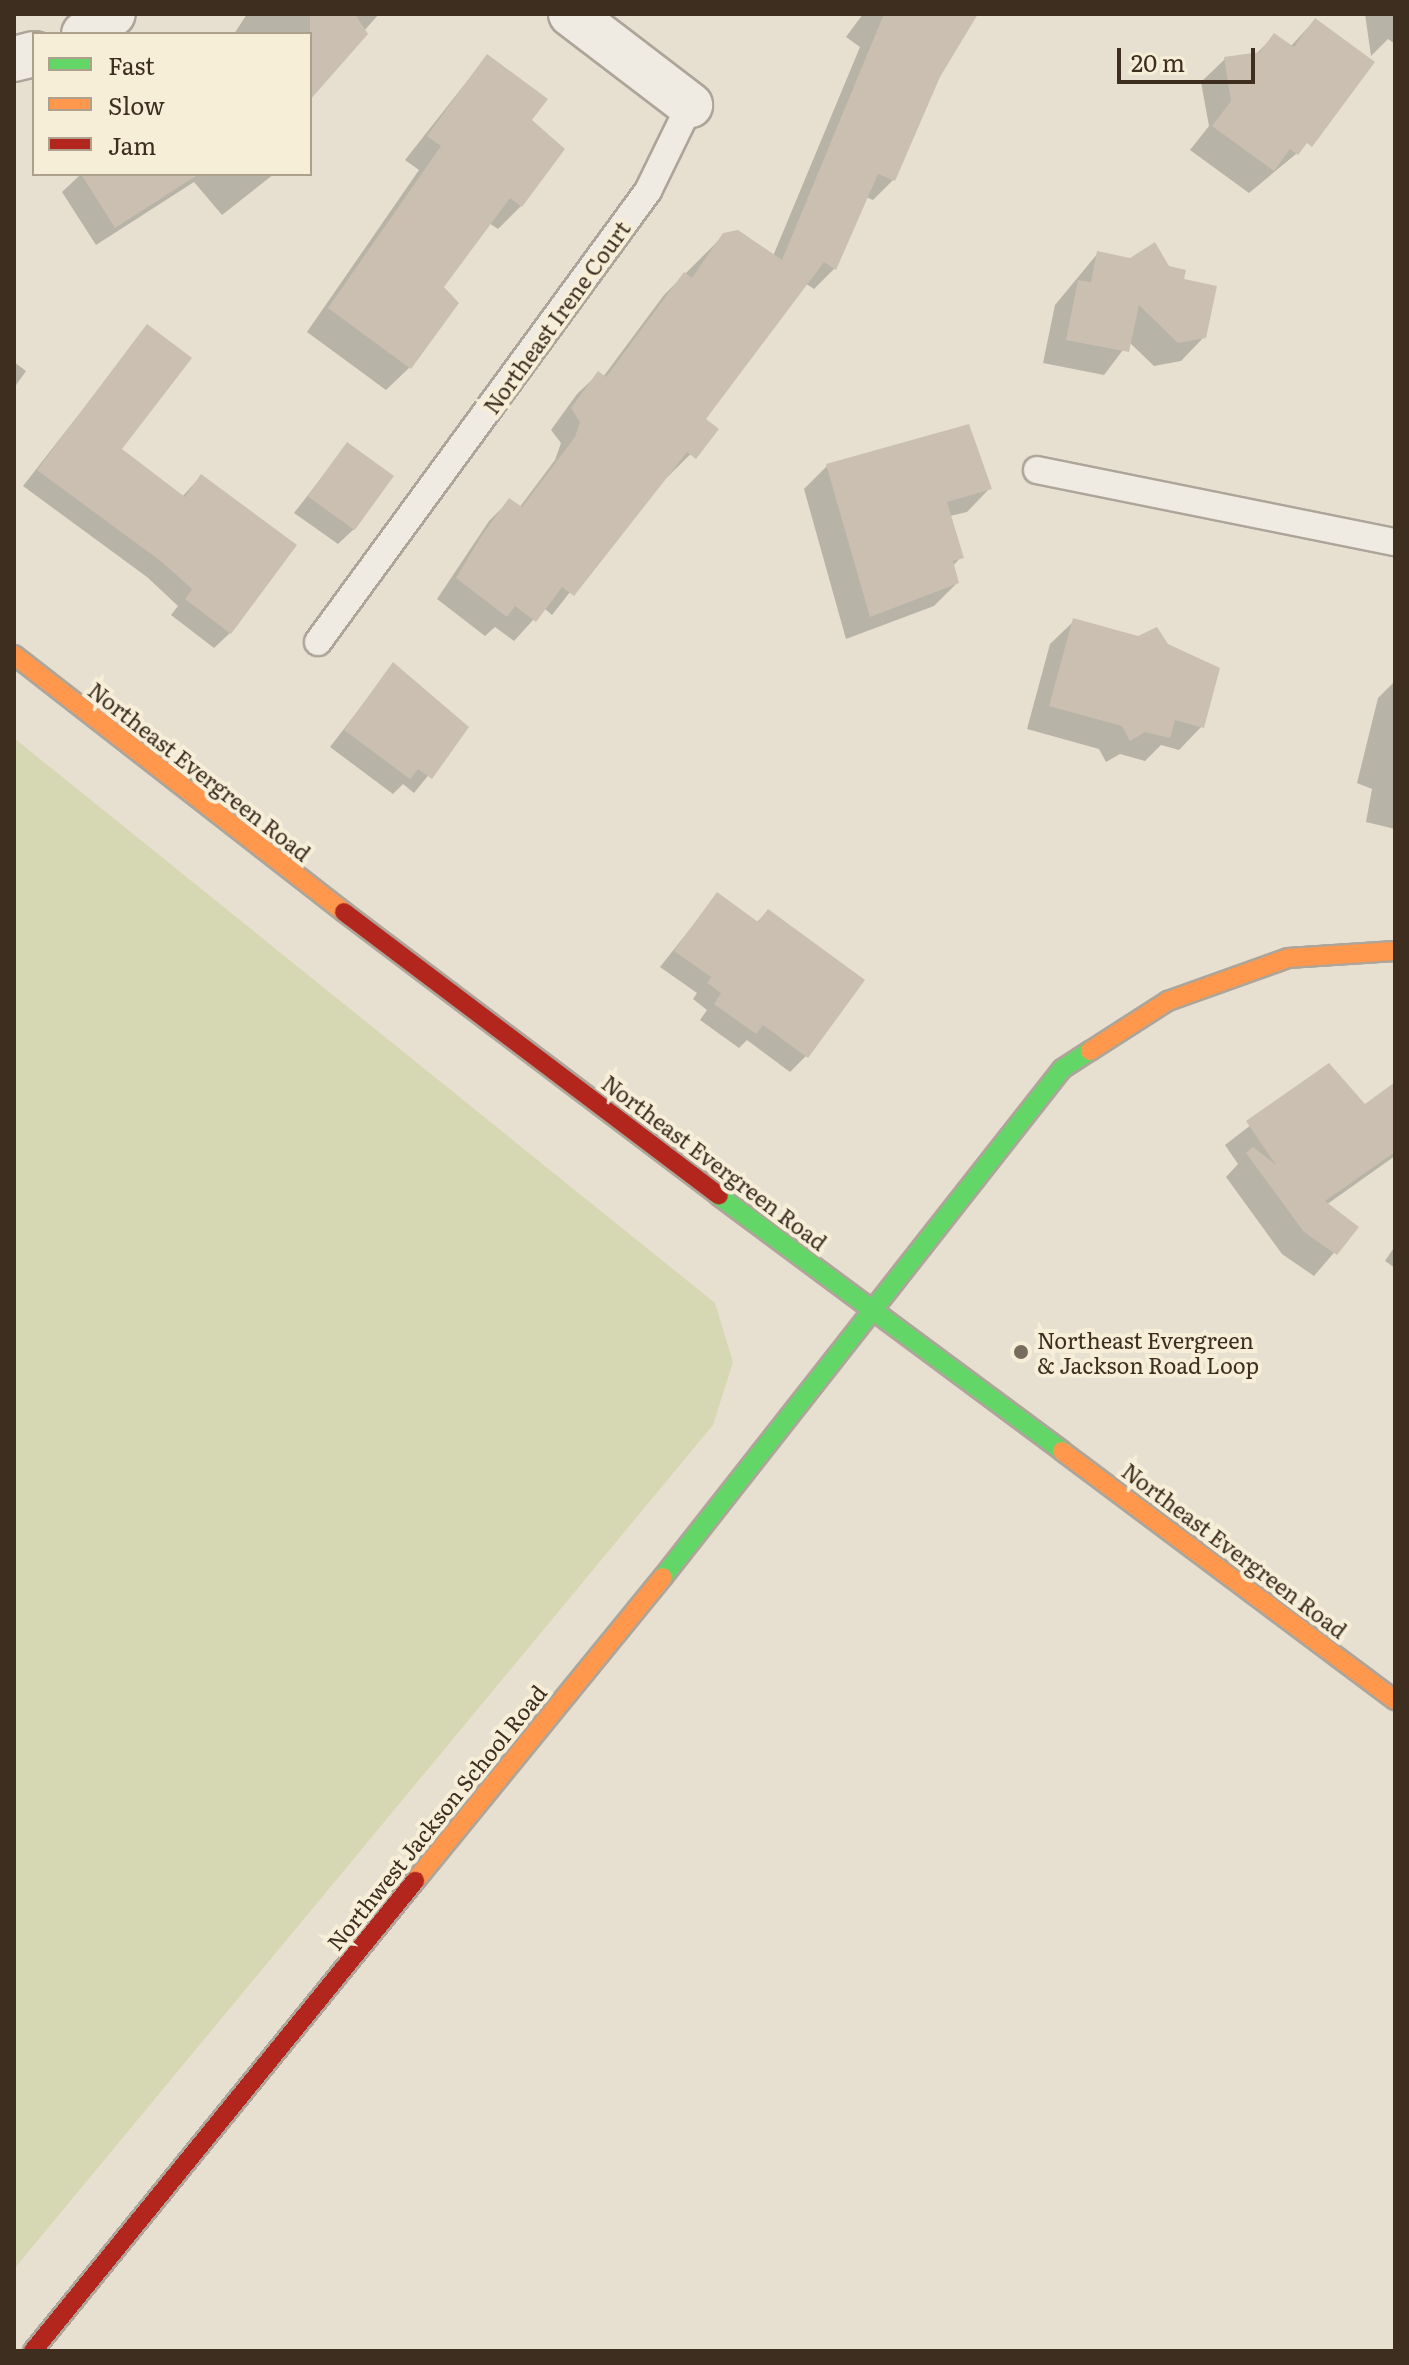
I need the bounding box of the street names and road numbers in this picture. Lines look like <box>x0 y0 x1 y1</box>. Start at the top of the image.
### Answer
street label: Northeast Irene Court <box>477 215 635 419</box>
street label: Northeast Evergreen Road <box>84 676 316 866</box>
street label: Northeast Evergreen Road <box>597 1069 833 1255</box>
street label: Northeast Evergreen Road <box>1117 1457 1353 1643</box>
street label: Northwest Jackson School Road <box>321 1679 551 1955</box>

